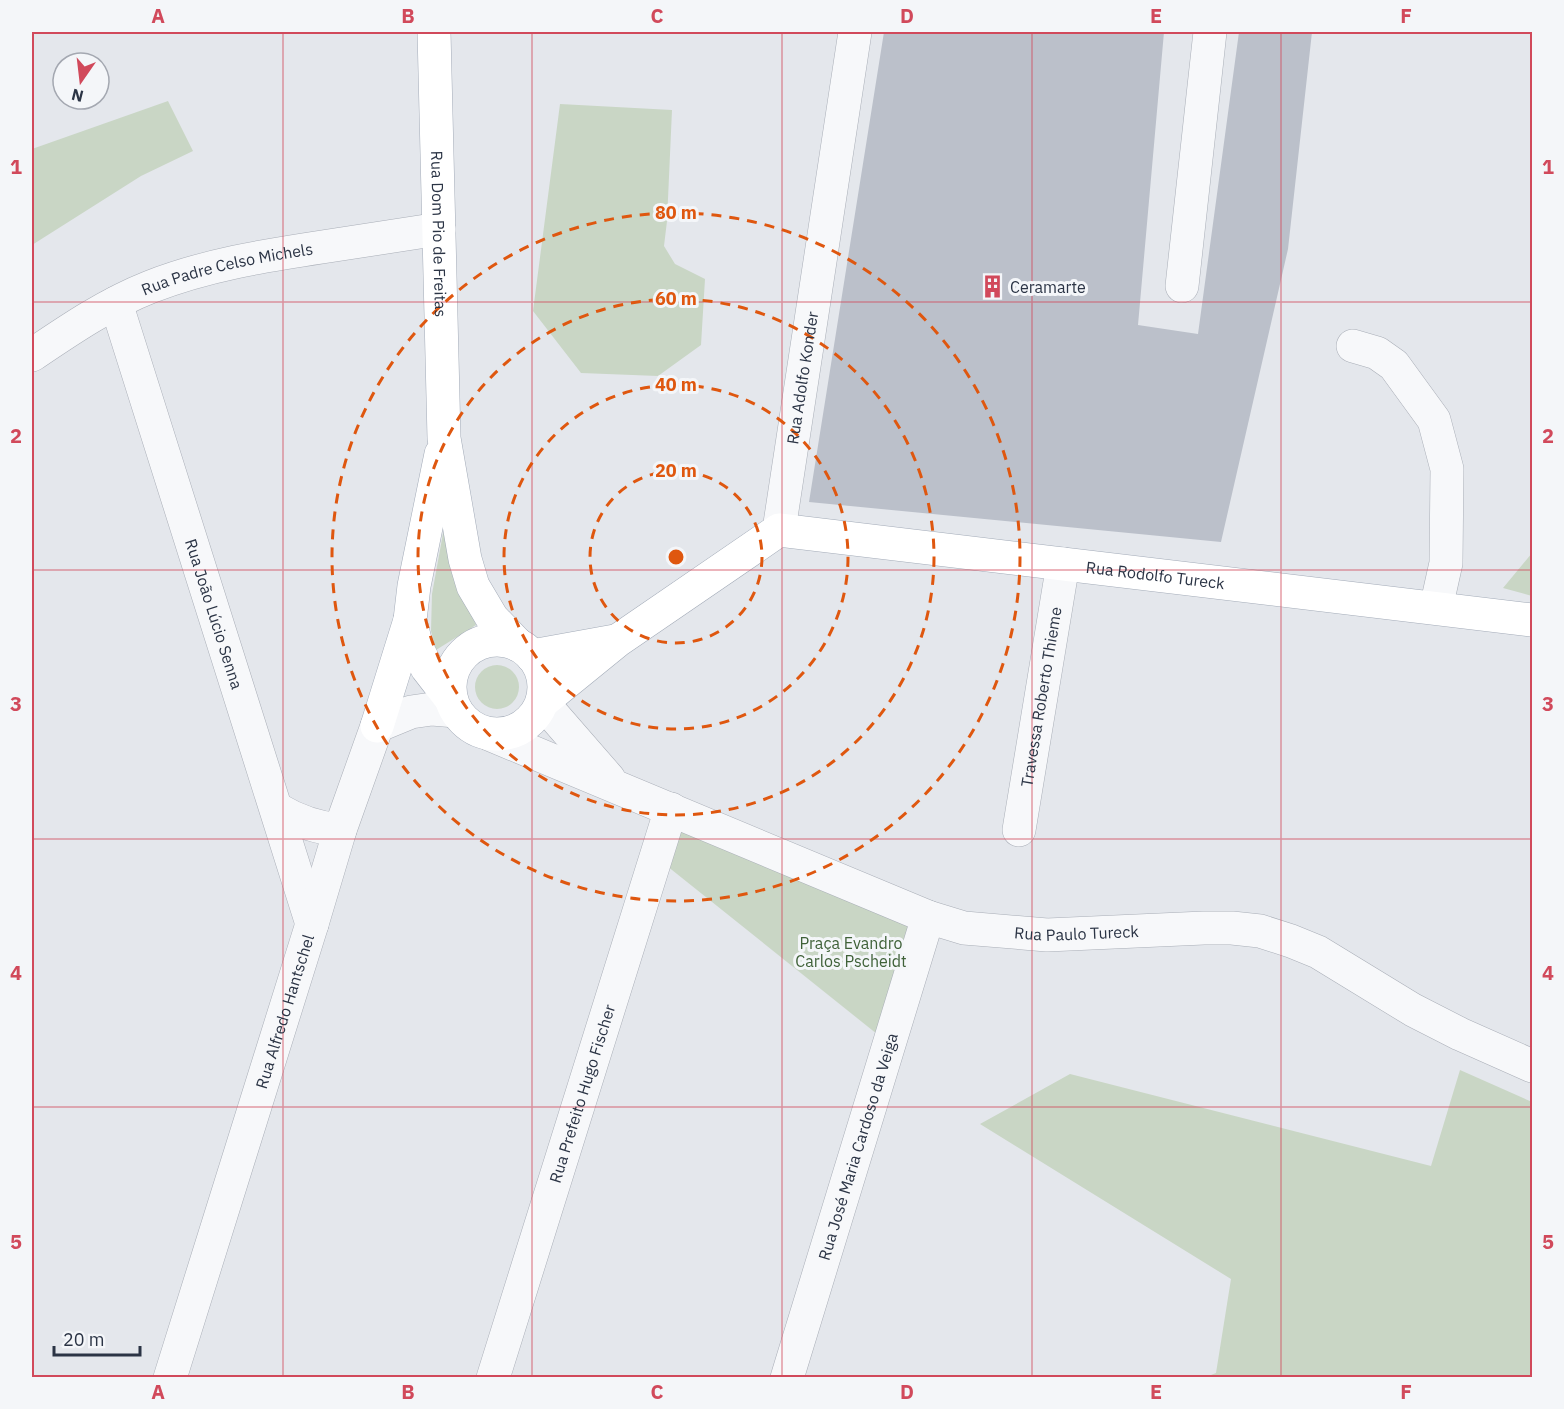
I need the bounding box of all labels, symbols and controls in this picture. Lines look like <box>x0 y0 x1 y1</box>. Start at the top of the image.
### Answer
text: A <box>151 2 165 29</box>
text: B <box>401 2 415 29</box>
text: C <box>650 2 664 29</box>
text: D <box>900 2 914 29</box>
text: E <box>1150 2 1162 29</box>
text: F <box>1400 2 1412 29</box>
north arrow <box>51 51 111 111</box>
text: N <box>69 84 85 107</box>
street label: Rua Dom Pio de Freitas <box>427 150 451 317</box>
text: 1 <box>10 153 22 180</box>
text: 1 <box>1542 153 1554 180</box>
text: 80 m <box>655 201 697 224</box>
street label: Rua Padre Celso Michels <box>138 239 314 299</box>
building icon: Ceramarte <box>979 274 1005 300</box>
place label: Ceramarte <box>1010 277 1086 297</box>
text: 60 m <box>655 287 697 310</box>
street label: Rua Adolfo Konder <box>782 310 822 446</box>
text: 40 m <box>655 373 697 396</box>
text: 2 <box>10 422 22 449</box>
text: 2 <box>1542 422 1554 449</box>
text: 20 m <box>655 459 697 482</box>
street label: Rua João Lúcio Senna <box>181 536 247 692</box>
centre of rings <box>666 547 686 567</box>
street label: Rua Rodolfo Tureck <box>1085 557 1226 593</box>
street label: Travessa Roberto Thieme <box>1016 605 1066 788</box>
text: 3 <box>10 690 22 717</box>
text: 3 <box>1542 690 1554 717</box>
street label: Rua Paulo Tureck <box>1013 921 1140 945</box>
street label: Rua Alfredo Hantschel <box>251 932 318 1091</box>
park label: Praça Evandro Carlos Pscheidt <box>795 933 907 971</box>
text: 4 <box>10 959 22 986</box>
text: 4 <box>1542 959 1554 986</box>
street label: Rua Prefeito Hugo Fischer <box>545 1002 619 1185</box>
street label: Rua José Maria Cardoso da Veiga <box>814 1030 902 1263</box>
text: 5 <box>10 1228 22 1255</box>
text: 5 <box>1542 1228 1554 1255</box>
scale bar <box>54 1319 140 1357</box>
text: 20 m <box>63 1328 105 1351</box>
text: A <box>151 1378 165 1405</box>
text: B <box>401 1378 415 1405</box>
text: C <box>650 1378 664 1405</box>
text: D <box>900 1378 914 1405</box>
text: E <box>1150 1378 1162 1405</box>
text: F <box>1400 1378 1412 1405</box>

